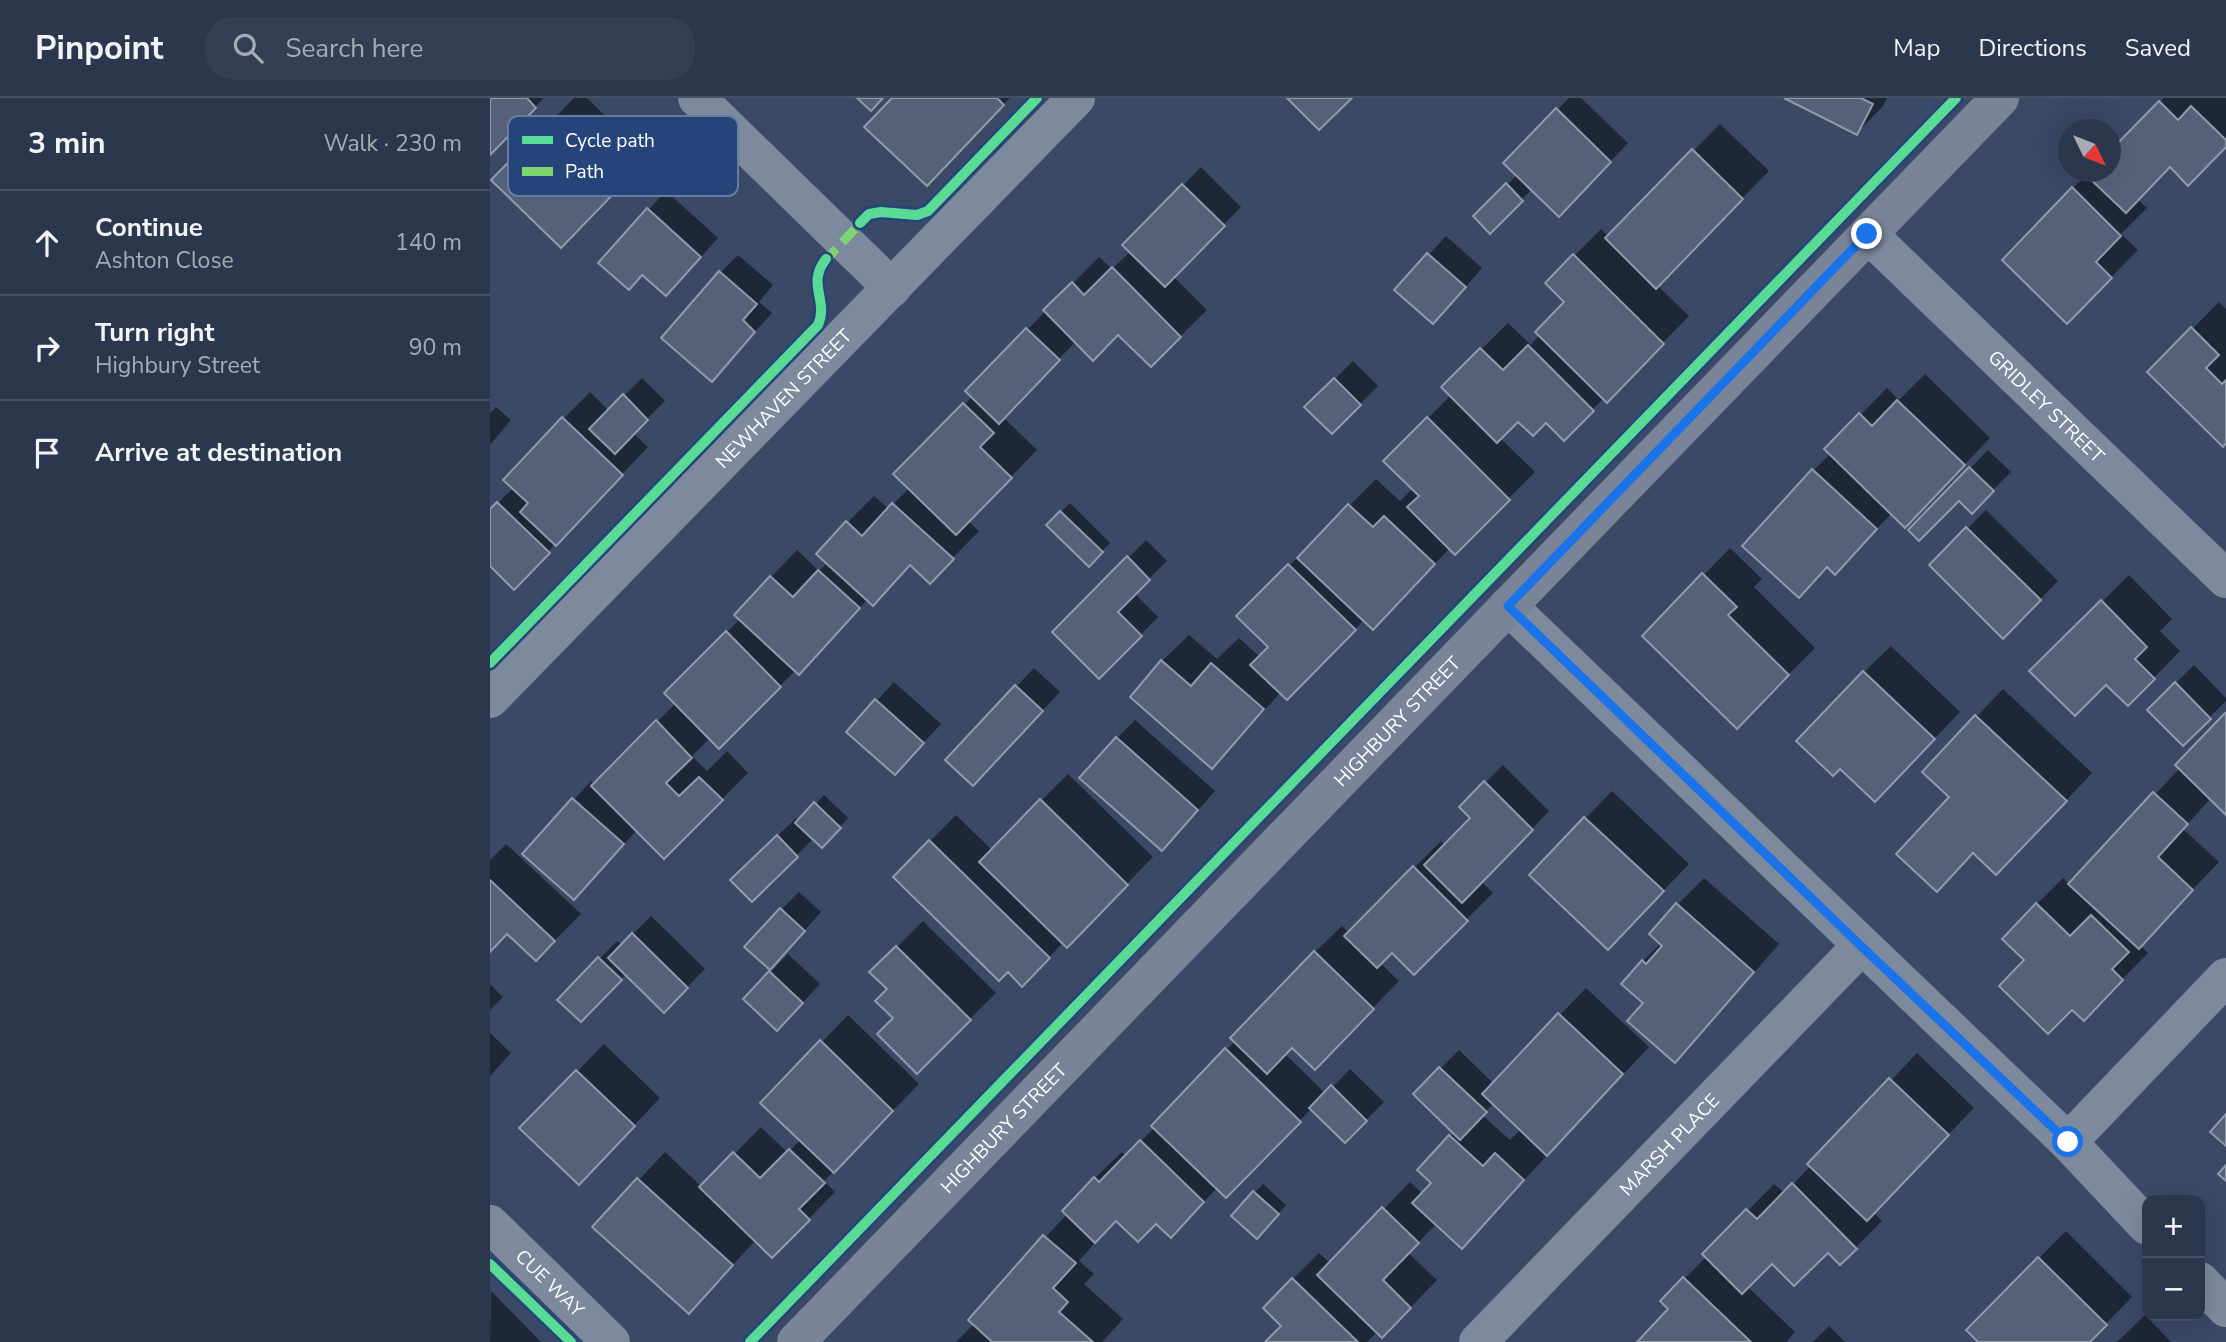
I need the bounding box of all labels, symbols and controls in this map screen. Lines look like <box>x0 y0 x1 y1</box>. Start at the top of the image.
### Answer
search box <box>205 17 695 80</box>
text: Pinpoint <box>35 26 163 71</box>
icon: search <box>229 29 267 67</box>
text: Search here <box>285 31 423 66</box>
text: Map <box>1893 32 1940 64</box>
text: Directions <box>1978 32 2087 64</box>
text: Saved <box>2125 32 2191 64</box>
legend <box>508 116 738 196</box>
north arrow <box>2058 119 2121 182</box>
text: 3 min <box>28 123 106 164</box>
text: Walk · 230 m <box>323 128 462 159</box>
text: Cycle path <box>565 128 655 154</box>
text: Path <box>565 159 604 185</box>
text: Continue <box>95 210 203 245</box>
route end <box>1851 218 1882 249</box>
icon: ahead <box>28 224 66 262</box>
text: 140 m <box>395 227 462 258</box>
text: Ashton Close <box>95 245 234 276</box>
text: Turn right <box>95 315 214 350</box>
street label: NEWHAVEN STREET <box>710 323 858 474</box>
icon: right <box>28 329 66 367</box>
text: 90 m <box>409 332 462 363</box>
street label: GRIDLEY STREET <box>1982 345 2110 469</box>
text: Highbury Street <box>95 350 260 381</box>
icon: arrive <box>28 434 66 472</box>
text: Arrive at destination <box>95 435 342 470</box>
street label: HIGHBURY STREET <box>1328 651 1467 793</box>
street label: HIGHBURY STREET <box>935 1057 1074 1199</box>
street label: MARSH PLACE <box>1614 1088 1726 1202</box>
route start <box>2052 1126 2083 1157</box>
map controls <box>2142 1195 2205 1321</box>
button: + <box>2142 1195 2205 1258</box>
street label: CUE WAY <box>509 1244 590 1323</box>
button: − <box>2142 1258 2205 1321</box>

